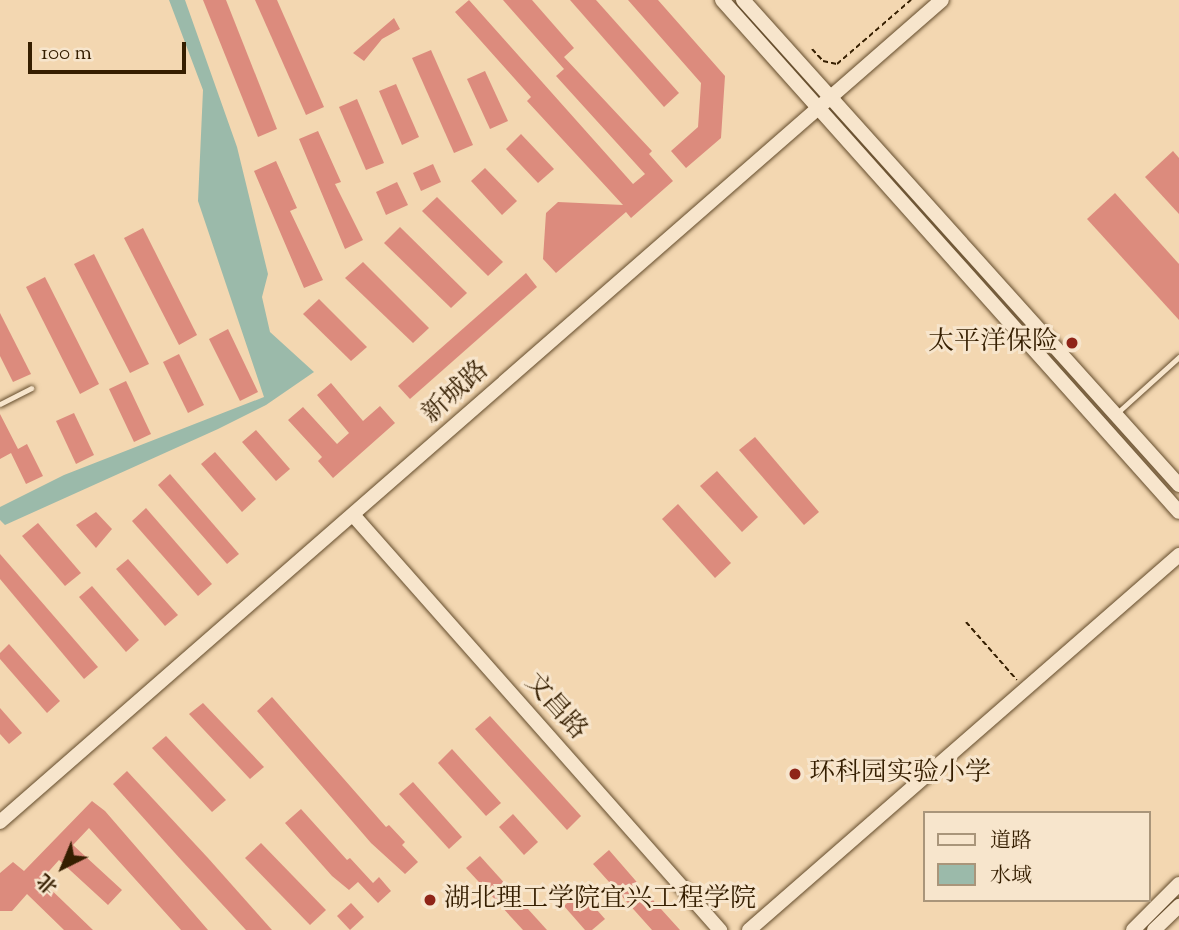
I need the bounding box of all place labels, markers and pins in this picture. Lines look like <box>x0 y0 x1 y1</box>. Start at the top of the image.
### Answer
place label: 太平洋保险 <box>928 327 1058 359</box>
marker: 太平洋保险 <box>1064 335 1080 351</box>
place label: 环科园实验小学 <box>809 758 991 790</box>
marker: 环科园实验小学 <box>787 766 803 782</box>
place label: 湖北理工学院宜兴工程学院 <box>444 884 756 916</box>
marker: 湖北理工学院宜兴工程学院 <box>422 892 438 908</box>

